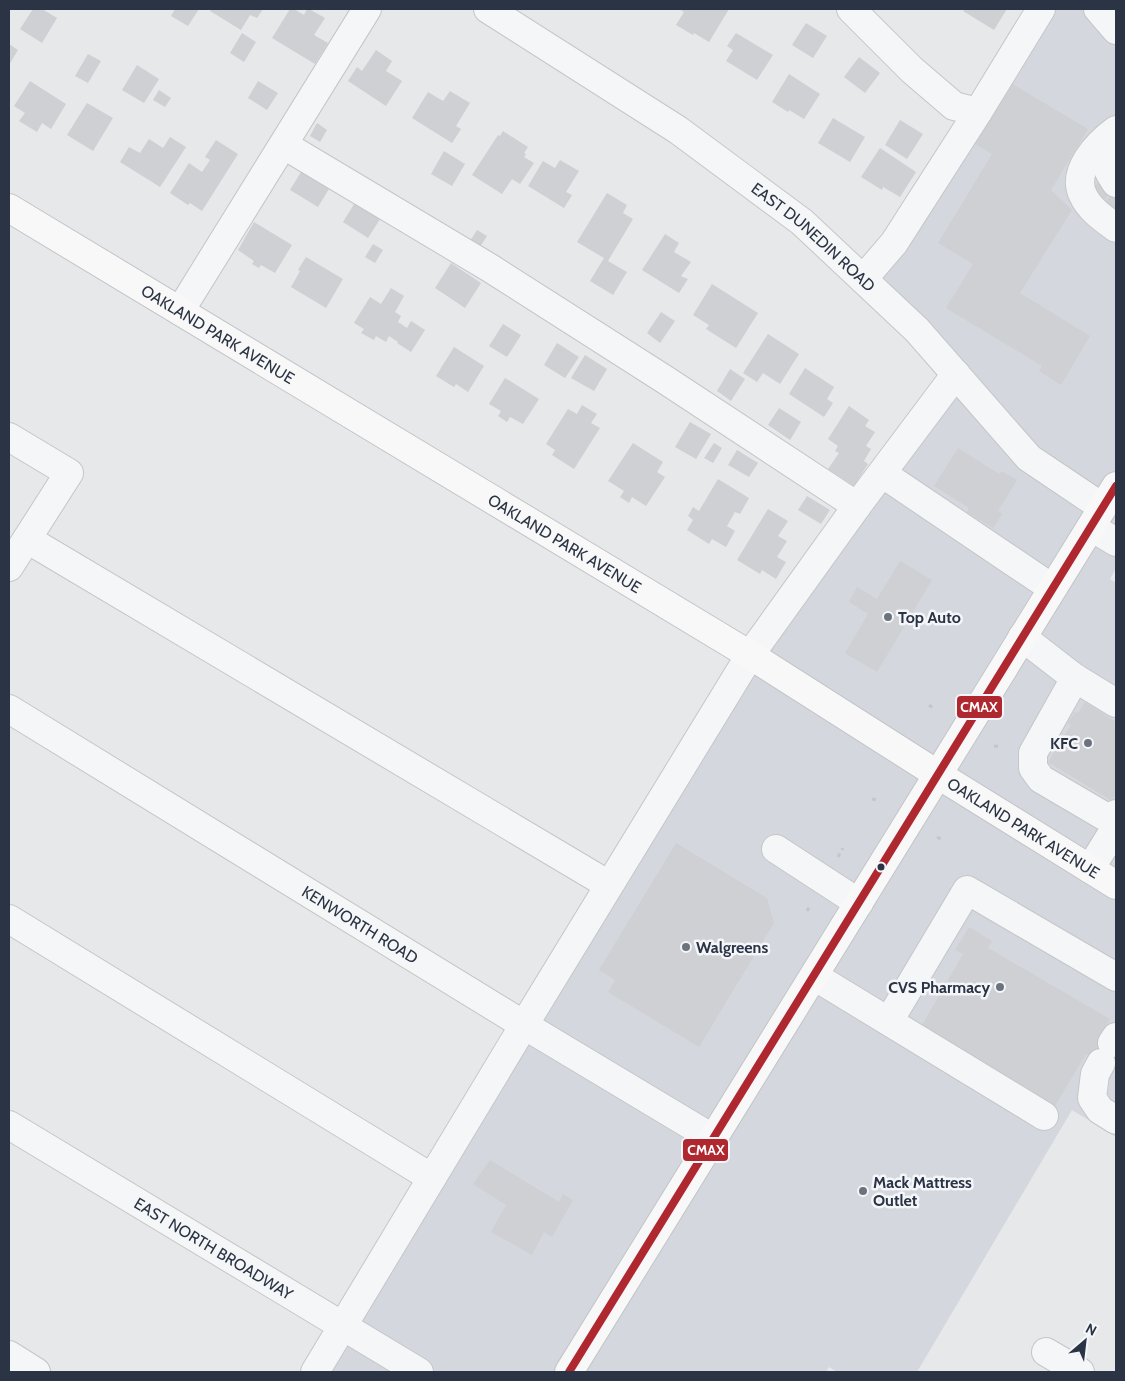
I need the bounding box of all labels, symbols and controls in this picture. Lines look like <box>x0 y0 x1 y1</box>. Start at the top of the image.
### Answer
street label: EAST DUNEDIN ROAD <box>748 178 879 295</box>
street label: OAKLAND PARK AVENUE <box>138 281 298 388</box>
street label: OAKLAND PARK AVENUE <box>485 490 645 597</box>
place label: Top Auto <box>898 608 961 627</box>
marker: Top Auto <box>882 611 894 623</box>
line badge: CMAX <box>956 695 1003 719</box>
text: CMAX <box>960 698 998 716</box>
place label: KFC <box>1050 734 1078 753</box>
marker: KFC <box>1082 737 1094 749</box>
street label: OAKLAND PARK AVENUE <box>944 773 1103 882</box>
unlabelled marker <box>876 862 886 872</box>
street label: KENWORTH ROAD <box>299 882 422 967</box>
place label: Walgreens <box>696 938 768 957</box>
marker: Walgreens <box>680 941 692 953</box>
place label: CVS Pharmacy <box>888 978 990 997</box>
marker: CVS Pharmacy <box>994 981 1006 993</box>
line badge: CMAX <box>682 1138 729 1162</box>
text: CMAX <box>687 1141 725 1159</box>
place label: Mack Mattress Outlet <box>873 1173 972 1210</box>
marker: Mack Mattress Outlet <box>857 1185 869 1197</box>
street label: EAST NORTH BROADWAY <box>131 1193 297 1304</box>
north arrow <box>1060 1316 1110 1366</box>
text: N <box>1083 1319 1100 1340</box>

